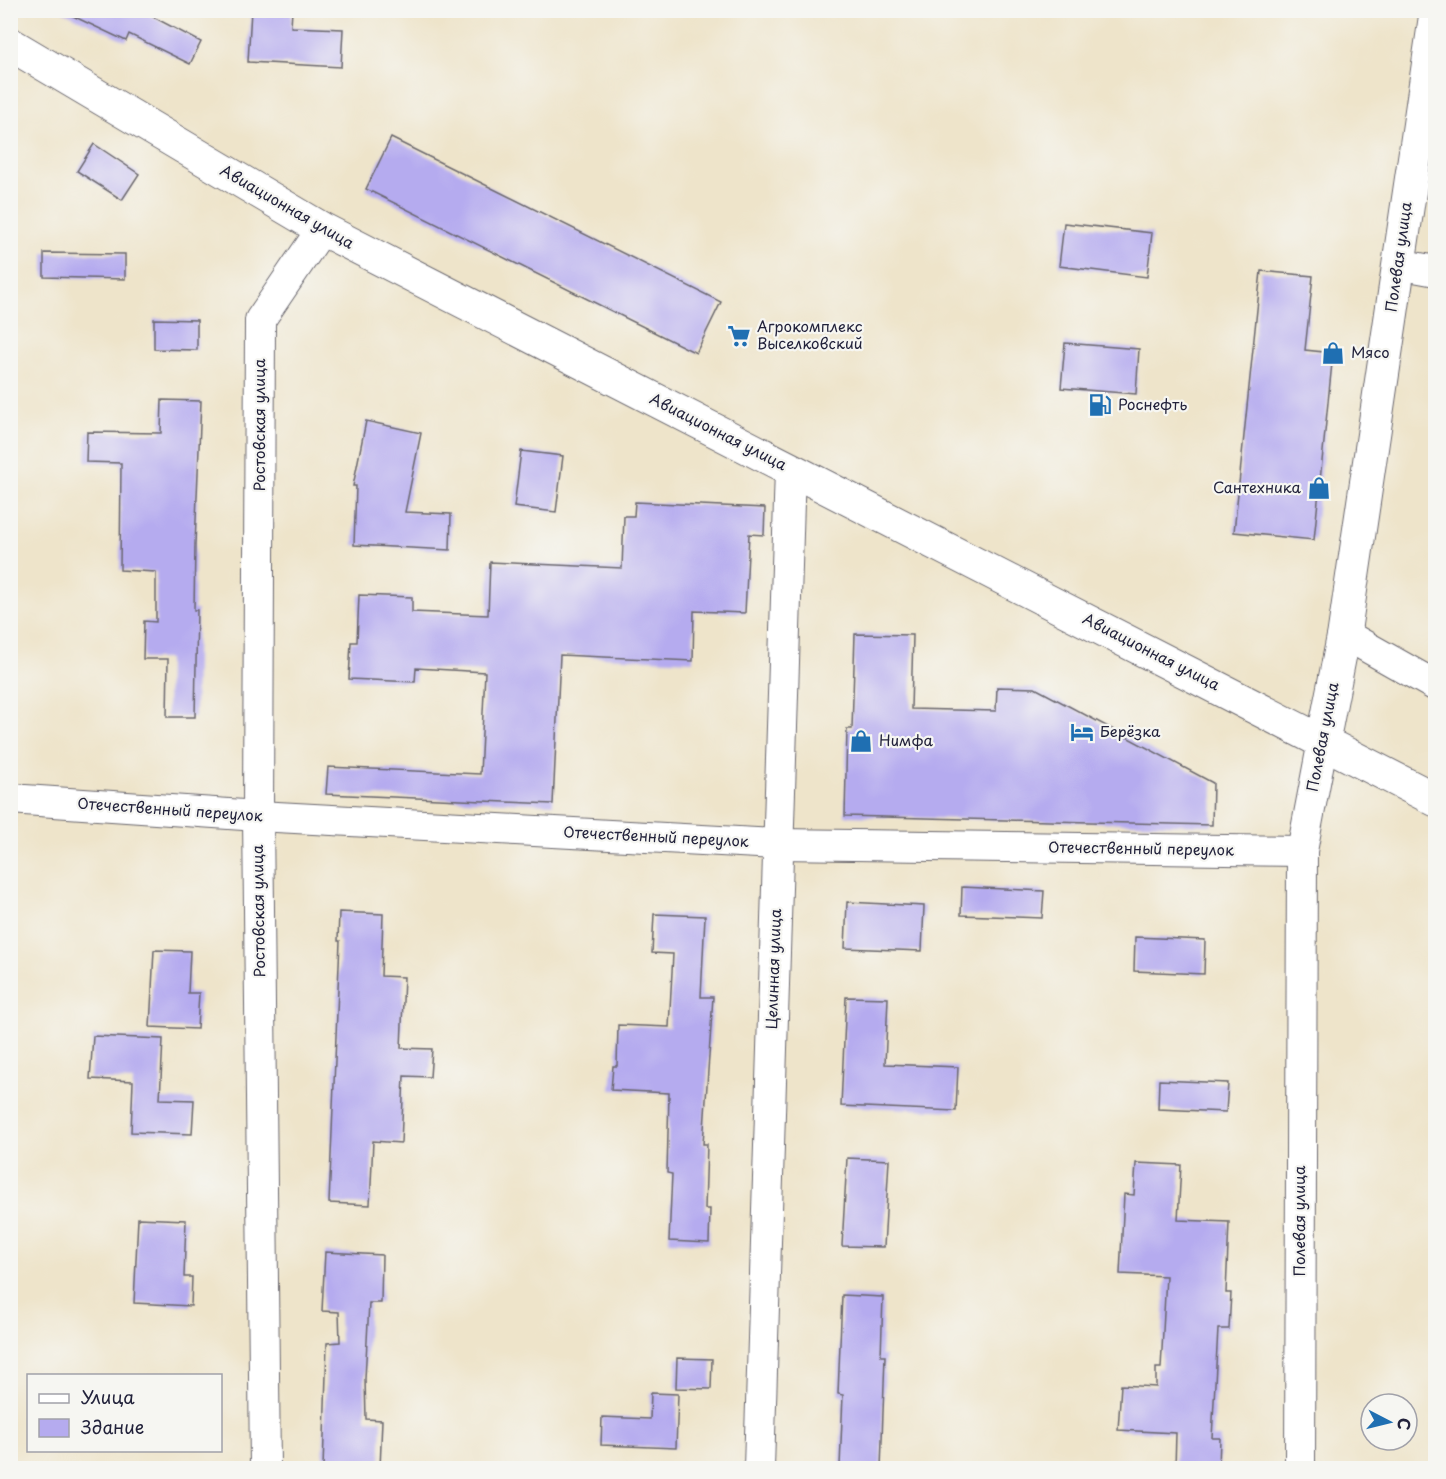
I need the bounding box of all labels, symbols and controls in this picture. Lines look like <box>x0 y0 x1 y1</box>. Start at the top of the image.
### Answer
street label: Авиационная улица <box>217 158 359 254</box>
street label: Полевая улица <box>1378 200 1417 313</box>
place label: Агрокомплекс Выселковский <box>757 314 863 354</box>
supermarket icon: Агрокомплекс Выселковский <box>726 323 752 349</box>
shop icon: Мясо <box>1320 340 1346 366</box>
place label: Мясо <box>1351 340 1390 363</box>
street label: Ростовская улица <box>247 358 270 491</box>
street label: Авиационная улица <box>646 386 792 475</box>
fuel station icon: Роснефть <box>1087 392 1113 418</box>
place label: Роснефть <box>1118 392 1187 415</box>
place label: Сантехника <box>1213 475 1302 498</box>
shop icon: Сантехника <box>1306 475 1332 501</box>
street label: Авиационная улица <box>1079 606 1225 695</box>
street label: Полевая улица <box>1300 679 1344 793</box>
hotel icon: Берёзка <box>1069 719 1095 745</box>
place label: Берёзка <box>1100 719 1161 742</box>
shop icon: Нимфа <box>848 728 874 754</box>
place label: Нимфа <box>879 728 934 751</box>
street label: Отечественный переулок <box>77 791 264 826</box>
street label: Отечественный переулок <box>563 819 750 852</box>
street label: Отечественный переулок <box>1048 834 1234 861</box>
street label: Ростовская улица <box>245 844 270 978</box>
street label: Целинная улица <box>759 908 786 1030</box>
street label: Полевая улица <box>1287 1165 1310 1277</box>
legend <box>27 1374 222 1452</box>
text: Улица <box>81 1383 135 1410</box>
north arrow <box>1359 1392 1419 1452</box>
text: Здание <box>81 1413 144 1440</box>
text: С <box>1392 1417 1418 1431</box>

